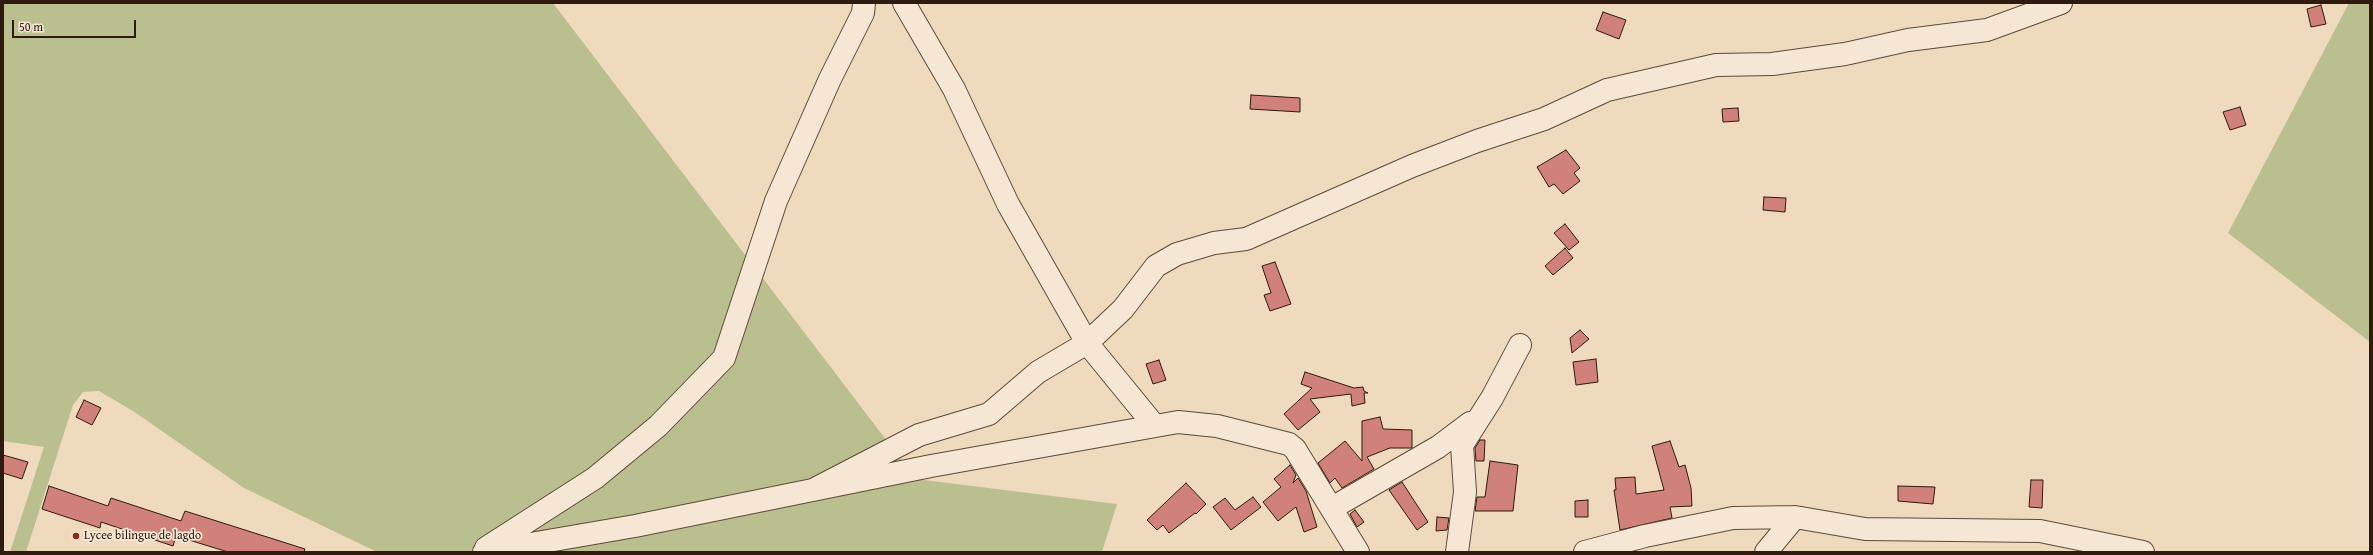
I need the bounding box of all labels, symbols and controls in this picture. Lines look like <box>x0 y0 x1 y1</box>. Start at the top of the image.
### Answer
scale bar <box>14 12 138 38</box>
text: 50 m <box>19 18 43 35</box>
place label: Lycee bilingue de lagdo <box>84 529 201 543</box>
marker: Lycee bilingue de lagdo <box>71 531 81 541</box>

